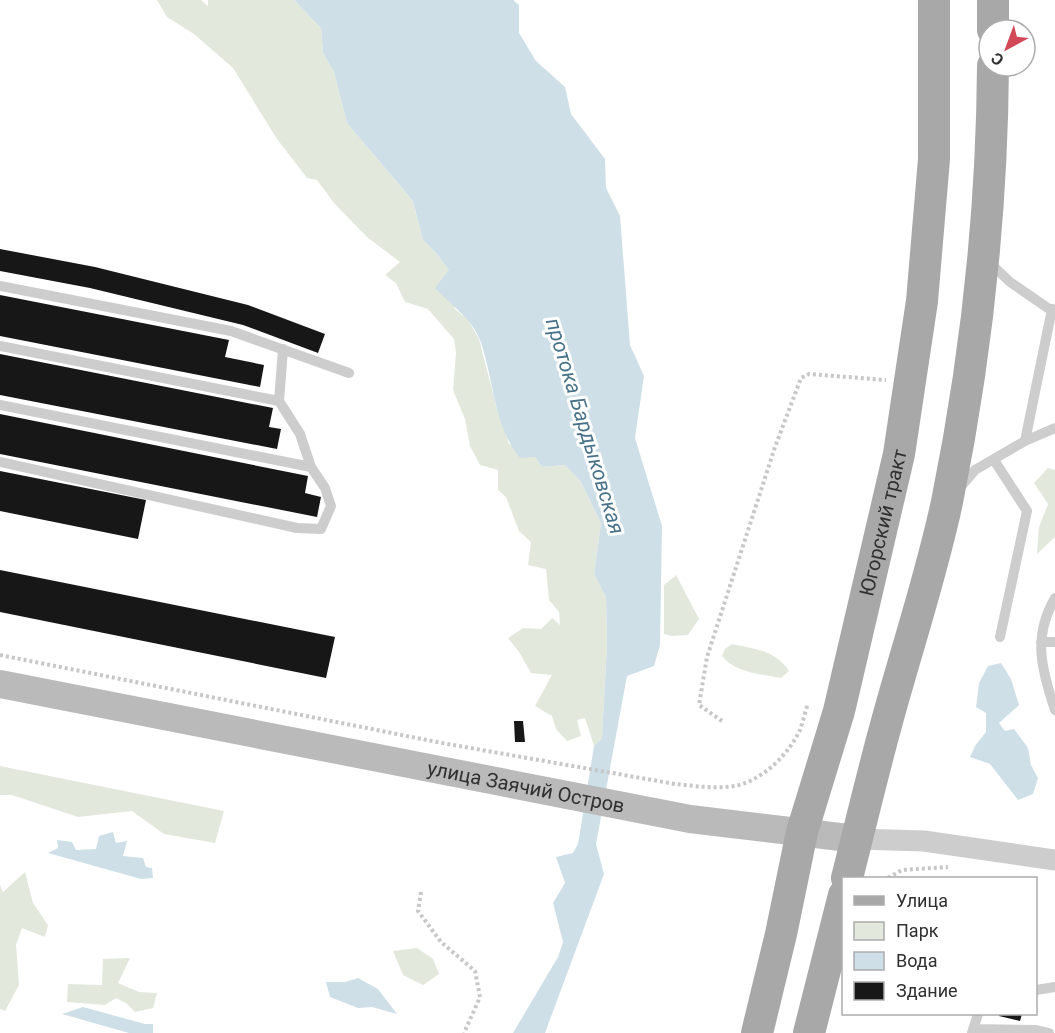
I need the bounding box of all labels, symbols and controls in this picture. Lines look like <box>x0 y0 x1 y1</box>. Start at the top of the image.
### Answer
north arrow <box>977 18 1037 78</box>
text: С <box>987 48 1008 70</box>
water label: протока Бардыковская <box>541 315 629 537</box>
street label: Югорский тракт <box>854 446 912 598</box>
street label: улица Заячий Остров <box>425 756 627 818</box>
legend <box>842 877 1037 1015</box>
text: Улица <box>896 890 948 911</box>
text: Парк <box>896 920 939 941</box>
text: Вода <box>896 950 938 971</box>
text: Здание <box>896 980 958 1001</box>

